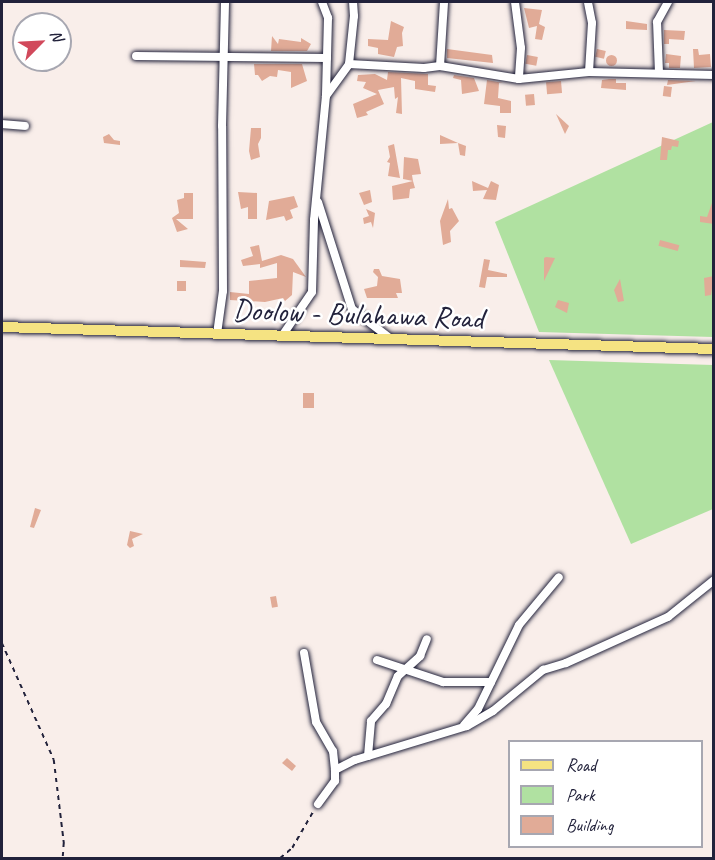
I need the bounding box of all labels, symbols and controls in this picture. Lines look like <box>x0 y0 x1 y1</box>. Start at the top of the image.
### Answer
north arrow <box>12 12 72 72</box>
text: N <box>45 27 68 44</box>
street label: Doolow - Bulahawa Road <box>232 292 484 336</box>
legend <box>508 740 703 848</box>
text: Road <box>566 754 596 776</box>
text: Park <box>566 784 595 806</box>
text: Building <box>566 814 613 836</box>

